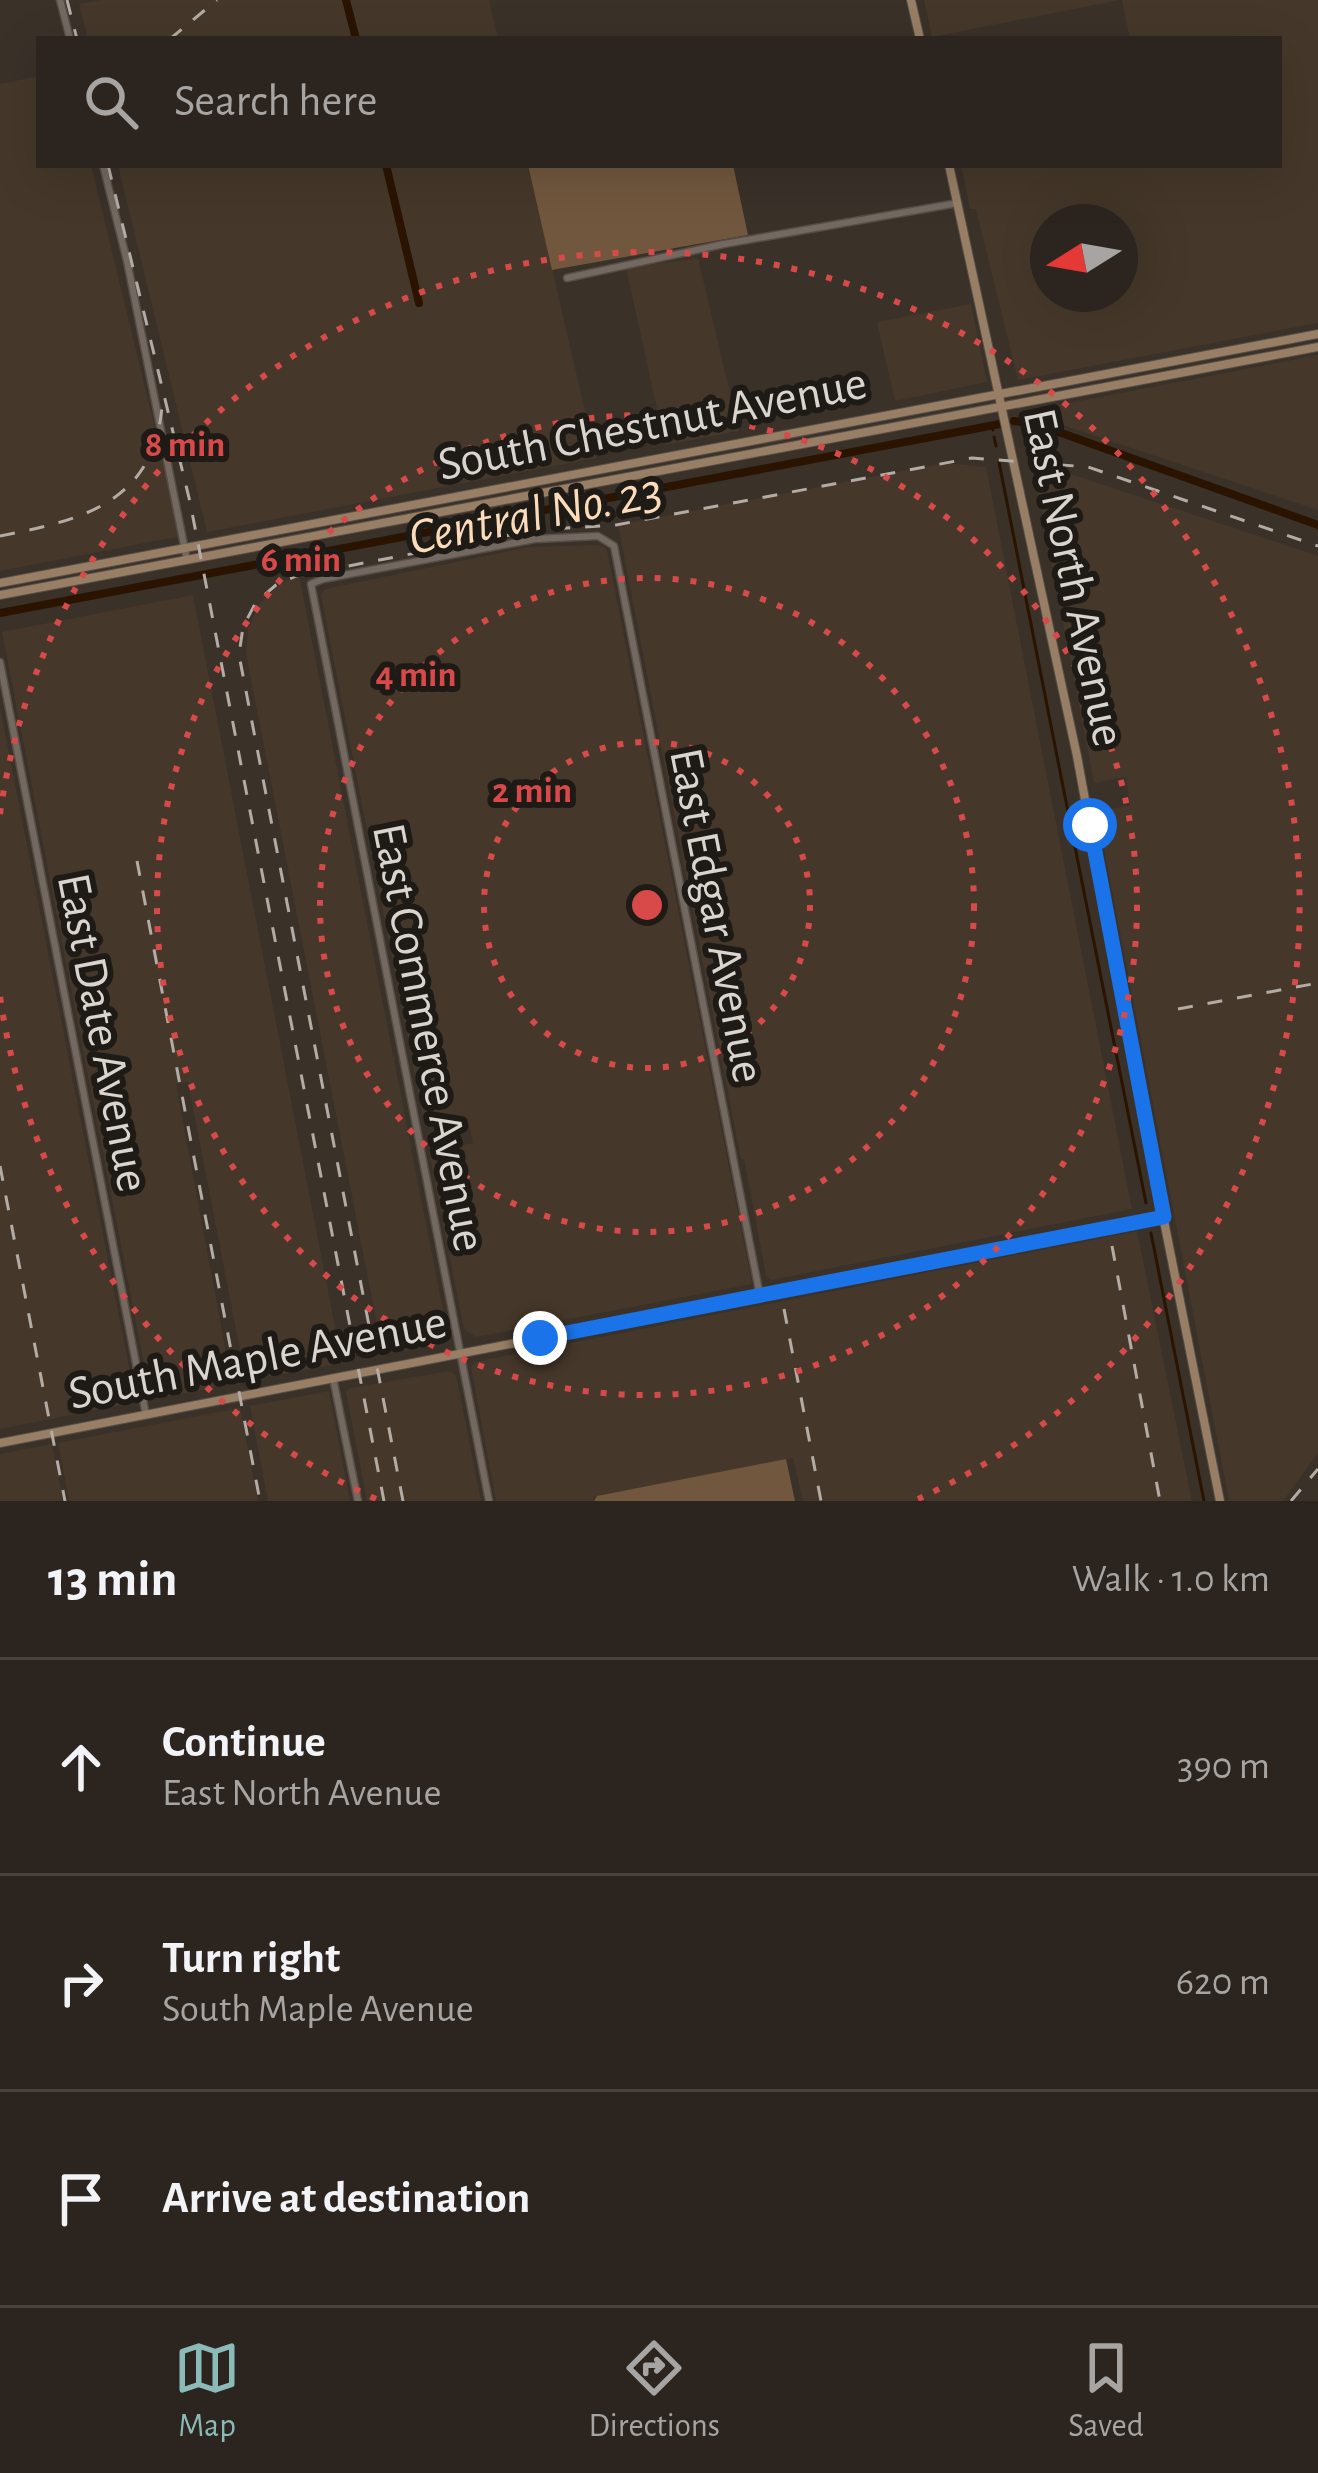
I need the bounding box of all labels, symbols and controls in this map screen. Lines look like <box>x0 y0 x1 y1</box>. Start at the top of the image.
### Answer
search box <box>36 36 1282 168</box>
icon: search <box>78 69 144 135</box>
text: Search here <box>174 79 377 124</box>
north arrow <box>1030 204 1138 312</box>
street label: South Chestnut Avenue <box>434 360 871 490</box>
street label: East North Avenue <box>1014 404 1132 751</box>
text: 8 min <box>145 427 225 463</box>
water label: Central No. 23 <box>405 465 666 564</box>
text: 6 min <box>261 542 341 578</box>
text: 4 min <box>375 657 457 693</box>
street label: East Edgar Avenue <box>660 744 772 1087</box>
text: 2 min <box>492 773 572 809</box>
route start <box>1063 798 1117 852</box>
street label: East Commerce Avenue <box>363 820 493 1256</box>
street label: East Date Avenue <box>48 869 156 1196</box>
centre of rings <box>626 884 668 926</box>
street label: South Maple Avenue <box>65 1299 451 1419</box>
route end <box>513 1311 567 1365</box>
text: 13 min <box>48 1554 178 1605</box>
text: Walk · 1.0 km <box>1072 1560 1270 1599</box>
text: Continue <box>162 1720 326 1765</box>
icon: ahead <box>48 1734 114 1800</box>
text: 390 m <box>1177 1747 1270 1786</box>
text: East North Avenue <box>162 1774 441 1813</box>
text: Turn right <box>162 1936 340 1981</box>
icon: right <box>48 1950 114 2016</box>
text: 620 m <box>1176 1963 1270 2002</box>
text: South Maple Avenue <box>162 1990 474 2029</box>
icon: arrive <box>48 2166 114 2232</box>
text: Arrive at destination <box>162 2176 530 2221</box>
tab: Map <box>174 2335 240 2447</box>
tab: Directions <box>588 2335 720 2447</box>
tab: Saved <box>1068 2335 1144 2447</box>

